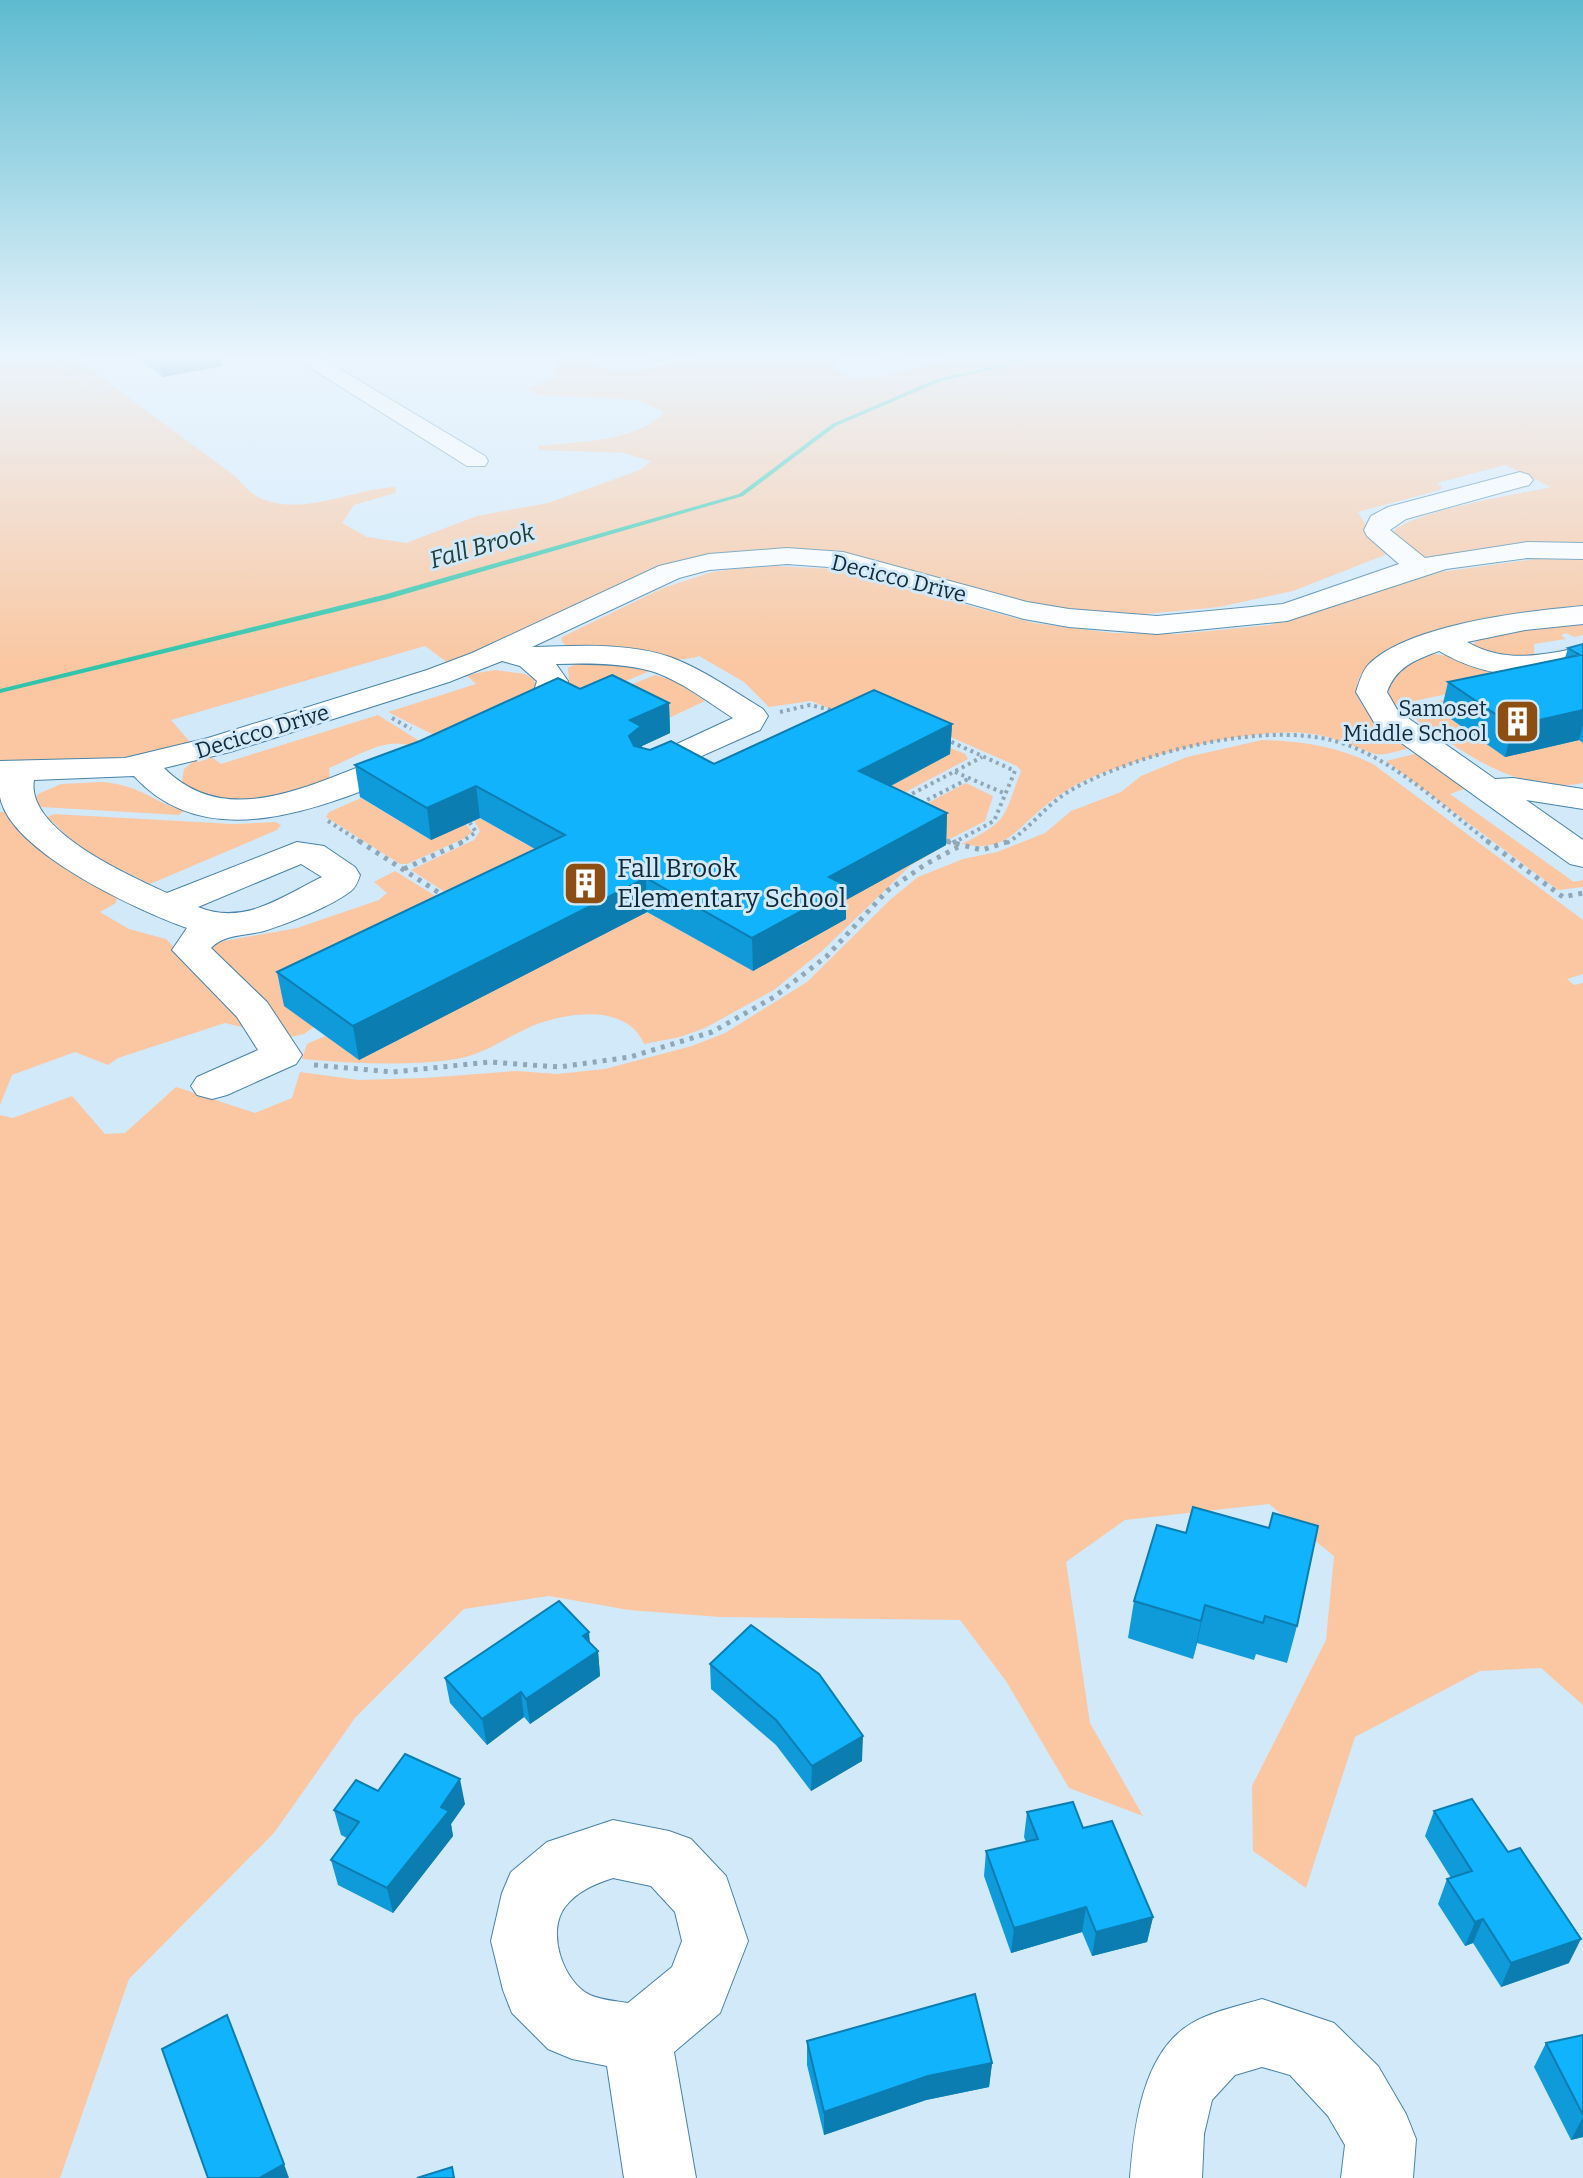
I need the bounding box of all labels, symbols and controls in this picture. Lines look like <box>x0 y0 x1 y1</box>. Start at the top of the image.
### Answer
water label: Fall Brook <box>426 517 539 574</box>
street label: Decicco Drive <box>829 549 969 608</box>
place label: Samoset Middle School <box>1343 695 1487 747</box>
building icon: Samoset Middle School <box>1494 697 1542 745</box>
street label: Decicco Drive <box>192 698 332 765</box>
place label: Fall Brook Elementary School <box>617 853 846 914</box>
building icon: Fall Brook Elementary School <box>562 859 610 907</box>

